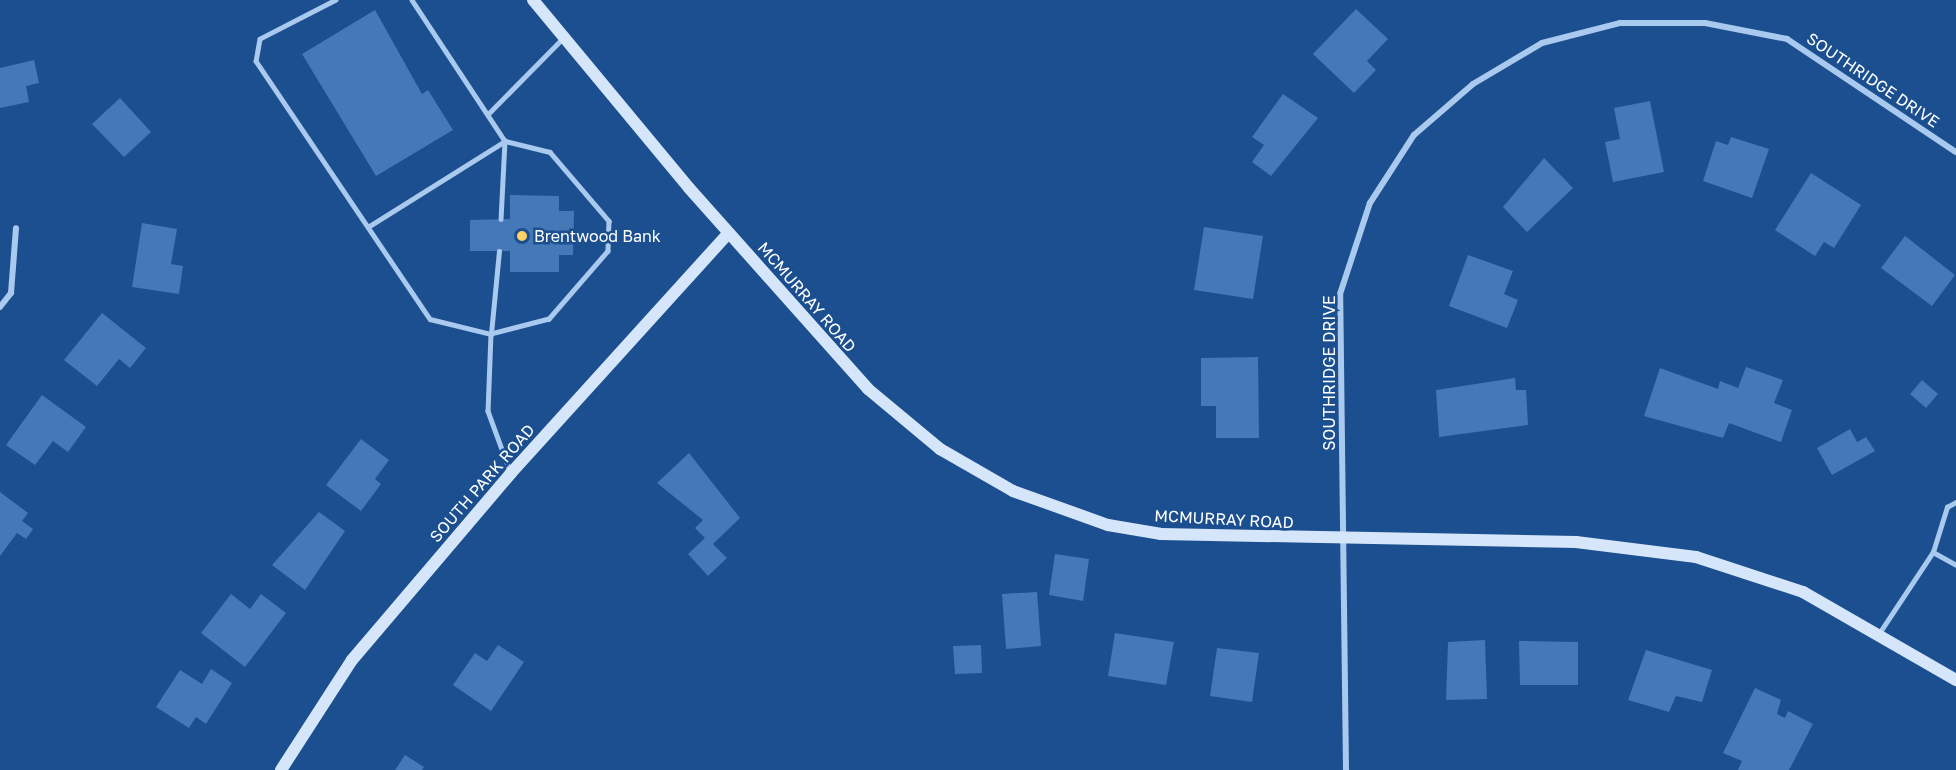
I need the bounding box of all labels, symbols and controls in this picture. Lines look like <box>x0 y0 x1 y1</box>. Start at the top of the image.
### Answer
street label: SOUTHRIDGE DRIVE <box>1803 29 1943 131</box>
place label: Brentwood Bank <box>534 226 661 246</box>
marker: Brentwood Bank <box>515 229 529 243</box>
street label: MCMURRAY ROAD <box>754 238 860 356</box>
street label: SOUTHRIDGE DRIVE <box>1319 295 1339 451</box>
street label: SOUTH PARK ROAD <box>426 420 538 546</box>
street label: MCMURRAY ROAD <box>1154 506 1294 532</box>

